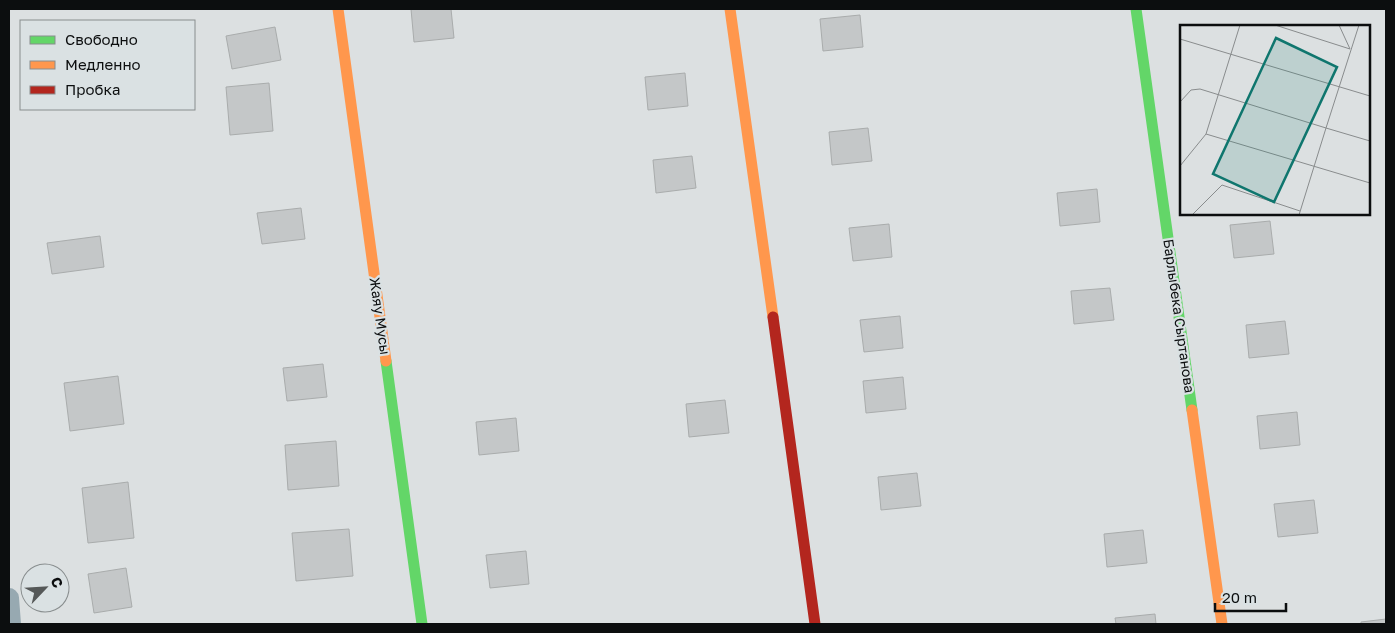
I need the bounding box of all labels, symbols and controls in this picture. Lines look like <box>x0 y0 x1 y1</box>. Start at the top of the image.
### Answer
legend <box>20 20 195 110</box>
inset map <box>1180 25 1370 215</box>
text: Свободно <box>65 30 138 48</box>
text: Медленно <box>65 55 141 73</box>
text: Пробка <box>65 80 120 98</box>
street label: Барлыбека Сыртанова <box>1160 238 1199 394</box>
street label: Жаяу Мусы <box>367 276 394 356</box>
north arrow <box>20 563 70 613</box>
text: С <box>47 574 67 590</box>
scale bar <box>1215 580 1286 612</box>
text: 20 m <box>1222 588 1257 606</box>

